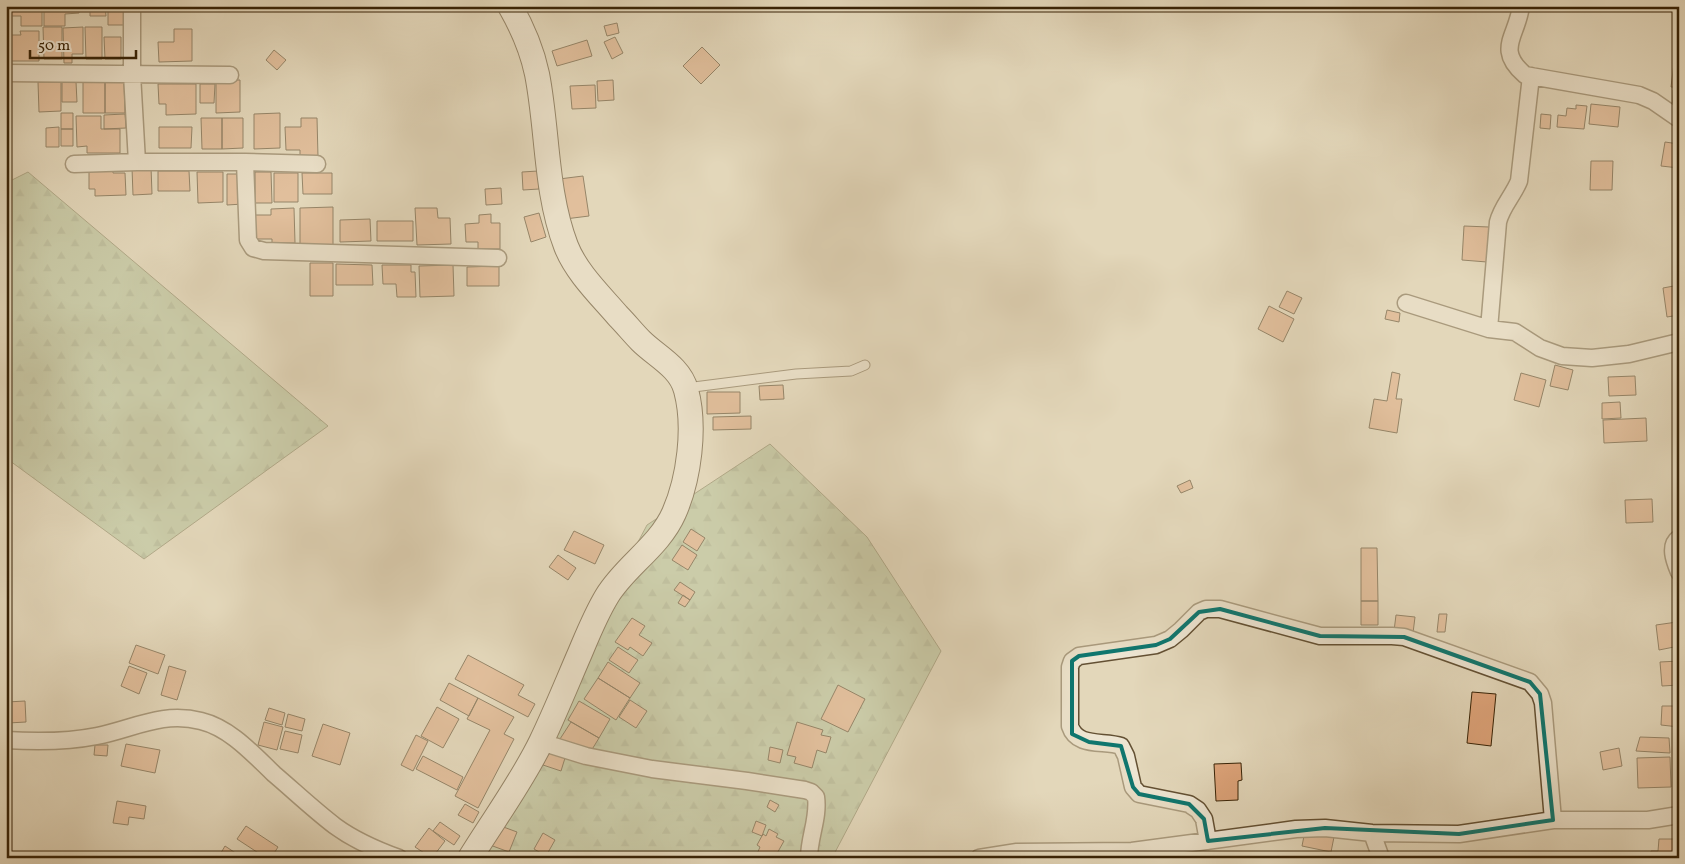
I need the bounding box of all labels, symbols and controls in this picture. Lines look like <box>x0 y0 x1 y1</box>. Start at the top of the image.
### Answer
scale bar <box>30 28 136 60</box>
text: 50 m <box>38 36 70 57</box>

